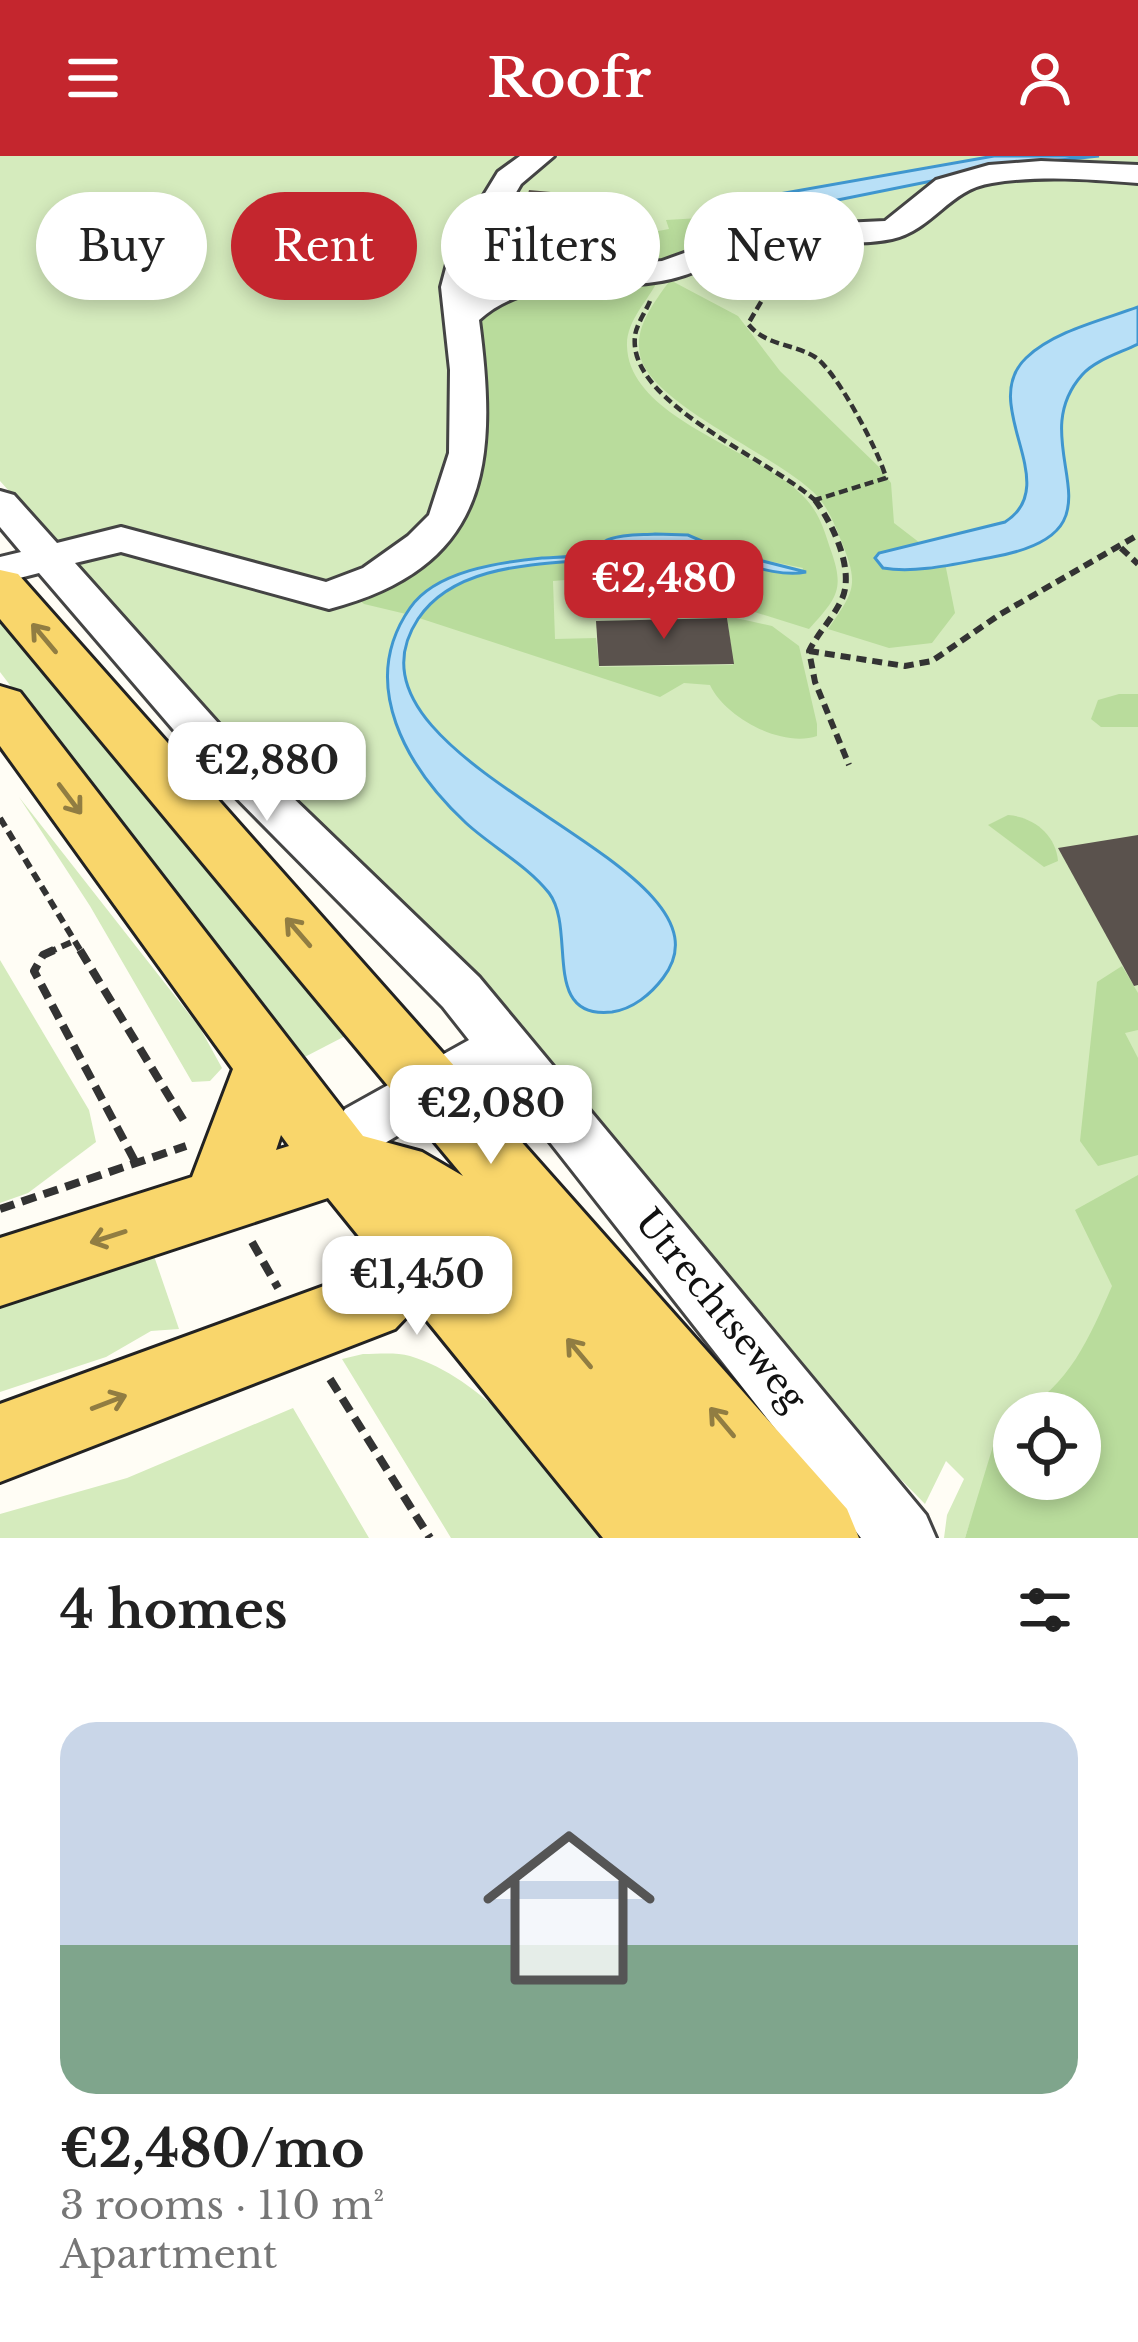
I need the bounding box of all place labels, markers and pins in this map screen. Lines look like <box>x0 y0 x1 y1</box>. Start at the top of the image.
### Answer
pin: €2,480 <box>566 540 762 642</box>
pin: €2,880 <box>169 722 365 824</box>
pin: €2,080 <box>393 1065 589 1167</box>
pin: €1,450 <box>319 1236 515 1338</box>

